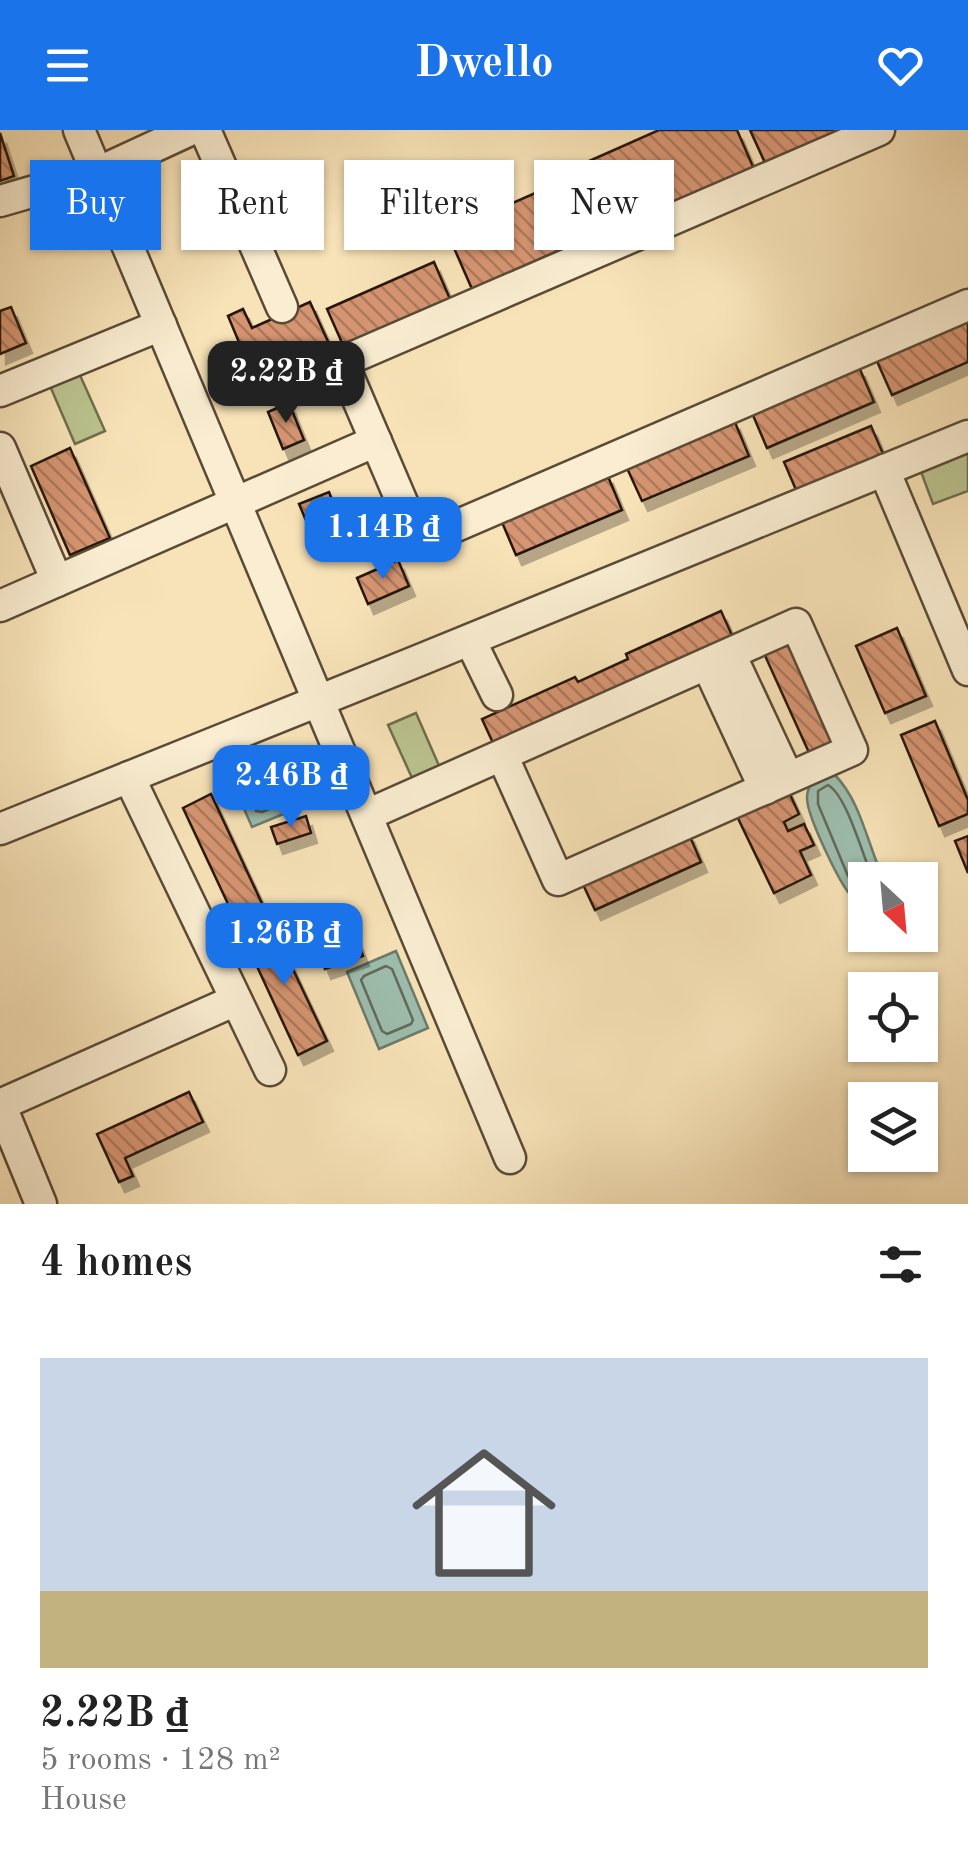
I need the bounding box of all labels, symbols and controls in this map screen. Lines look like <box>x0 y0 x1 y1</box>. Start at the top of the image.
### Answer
icon: menu <box>40 38 95 93</box>
icon: heart <box>873 38 928 93</box>
text: Dwello <box>414 42 554 87</box>
chip: Buy <box>30 160 161 250</box>
chip: Rent <box>181 160 324 250</box>
chip: Filters <box>344 160 514 250</box>
chip: New <box>534 160 674 250</box>
pin: 2.22B ₫ <box>194 341 378 426</box>
text: 2.22B ₫ <box>230 357 342 389</box>
pin: 1.14B ₫ <box>291 497 475 582</box>
text: 1.14B ₫ <box>327 513 439 545</box>
pin: 2.46B ₫ <box>199 745 383 830</box>
text: 2.46B ₫ <box>235 761 347 793</box>
north arrow <box>848 862 938 952</box>
map controls <box>848 862 938 1172</box>
pin: 1.26B ₫ <box>192 903 376 988</box>
text: 1.26B ₫ <box>228 919 340 951</box>
button: locate <box>848 972 938 1062</box>
button: layers <box>848 1082 938 1172</box>
icon: filters <box>873 1237 928 1292</box>
text: 4 homes <box>40 1243 192 1285</box>
icon: home <box>394 1423 574 1603</box>
text: 2.22B ₫ <box>40 1694 188 1736</box>
text: 5 rooms · 128 m² <box>40 1745 281 1777</box>
text: House <box>40 1785 127 1817</box>

